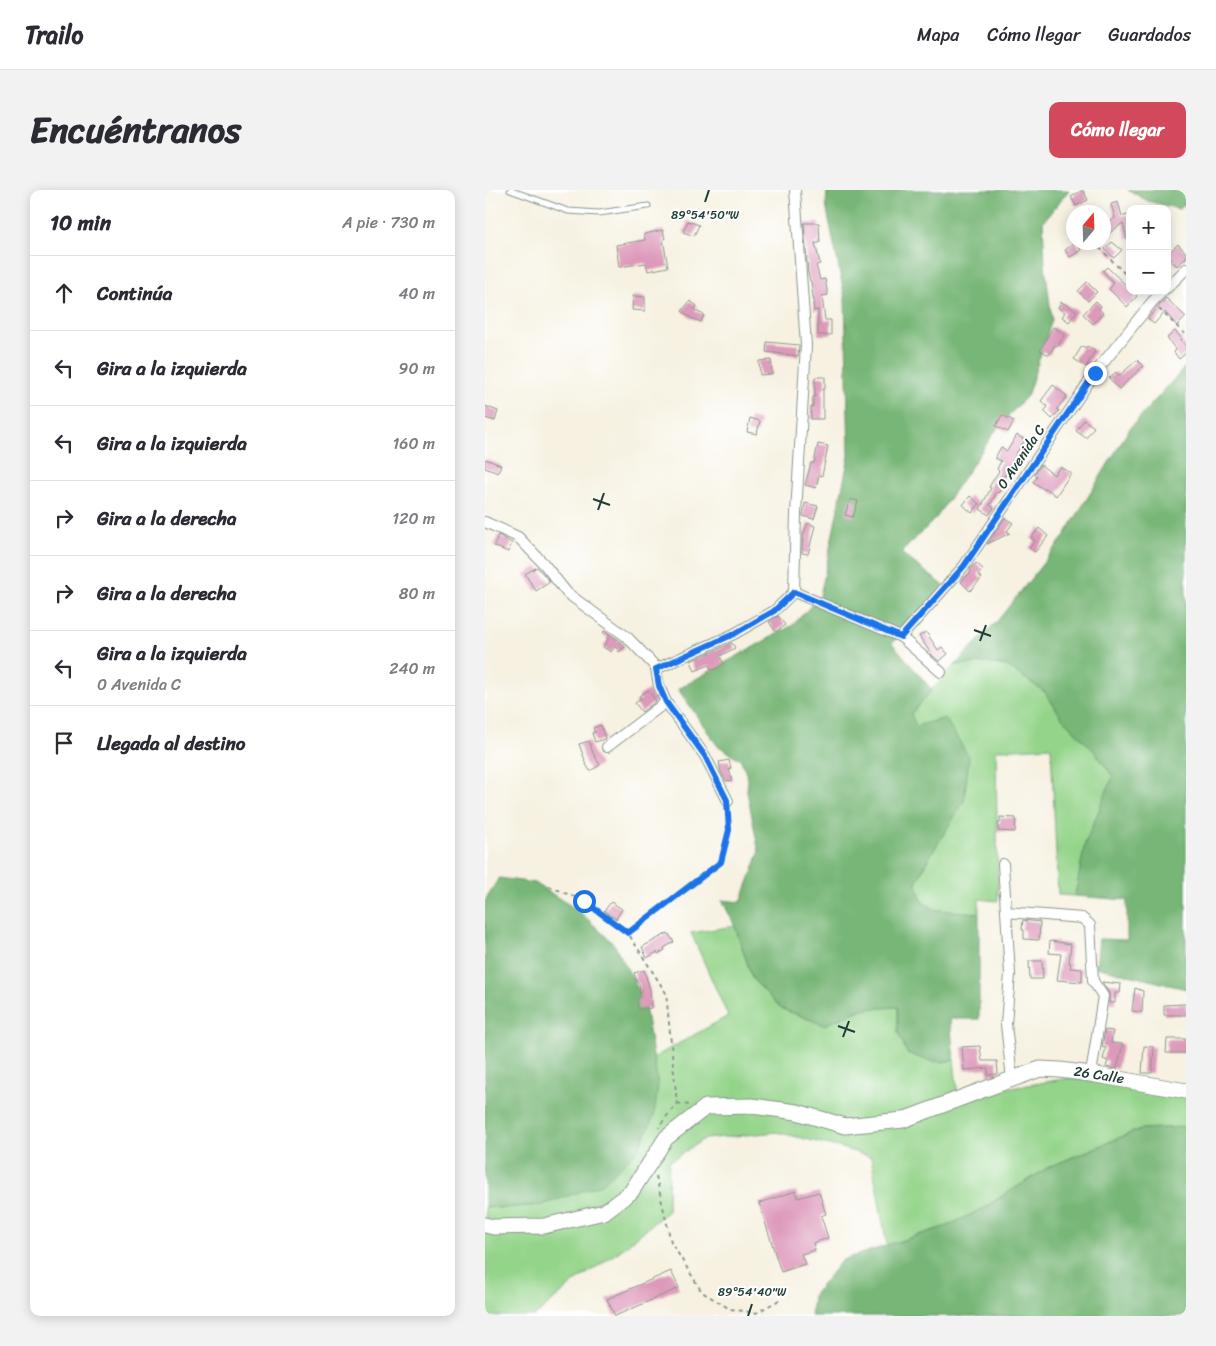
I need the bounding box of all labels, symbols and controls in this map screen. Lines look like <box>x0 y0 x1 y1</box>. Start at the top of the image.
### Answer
text: Trailo <box>25 14 83 56</box>
text: Mapa <box>917 19 959 51</box>
text: Cómo llegar <box>987 19 1080 51</box>
text: Guardados <box>1108 19 1191 51</box>
text: Encuéntranos <box>30 99 241 161</box>
button: Cómo llegar <box>1049 102 1186 158</box>
text: 10 min <box>50 204 111 242</box>
text: 89°54'50"W <box>671 204 740 226</box>
north arrow <box>1066 205 1111 250</box>
map controls <box>1126 205 1171 295</box>
button: + <box>1126 205 1171 250</box>
text: A pie · 730 m <box>342 208 435 237</box>
button: − <box>1126 250 1171 295</box>
text: Continúa <box>97 277 172 310</box>
icon: ahead <box>50 279 78 307</box>
text: 40 m <box>398 279 435 308</box>
text: Gira a la izquierda <box>97 352 247 385</box>
icon: left <box>50 354 78 382</box>
text: 90 m <box>399 354 435 383</box>
route end <box>1084 362 1107 385</box>
street label: 0 Avenida C <box>990 419 1052 494</box>
text: Gira a la izquierda <box>97 427 247 460</box>
icon: left <box>50 429 78 457</box>
text: 160 m <box>392 429 435 458</box>
text: Gira a la derecha <box>97 502 236 535</box>
icon: right <box>50 504 78 532</box>
text: 120 m <box>392 504 435 533</box>
text: Gira a la derecha <box>97 577 236 610</box>
icon: right <box>50 579 78 607</box>
text: 80 m <box>399 579 435 608</box>
text: Gira a la izquierda <box>97 637 247 670</box>
icon: left <box>50 654 78 682</box>
text: 240 m <box>389 654 435 683</box>
text: 0 Avenida C <box>97 670 181 699</box>
text: Llegada al destino <box>97 727 246 760</box>
icon: arrive <box>50 729 78 757</box>
route start <box>573 890 596 913</box>
street label: 26 Calle <box>1072 1059 1126 1091</box>
text: 89°54'40"W <box>718 1281 787 1303</box>

